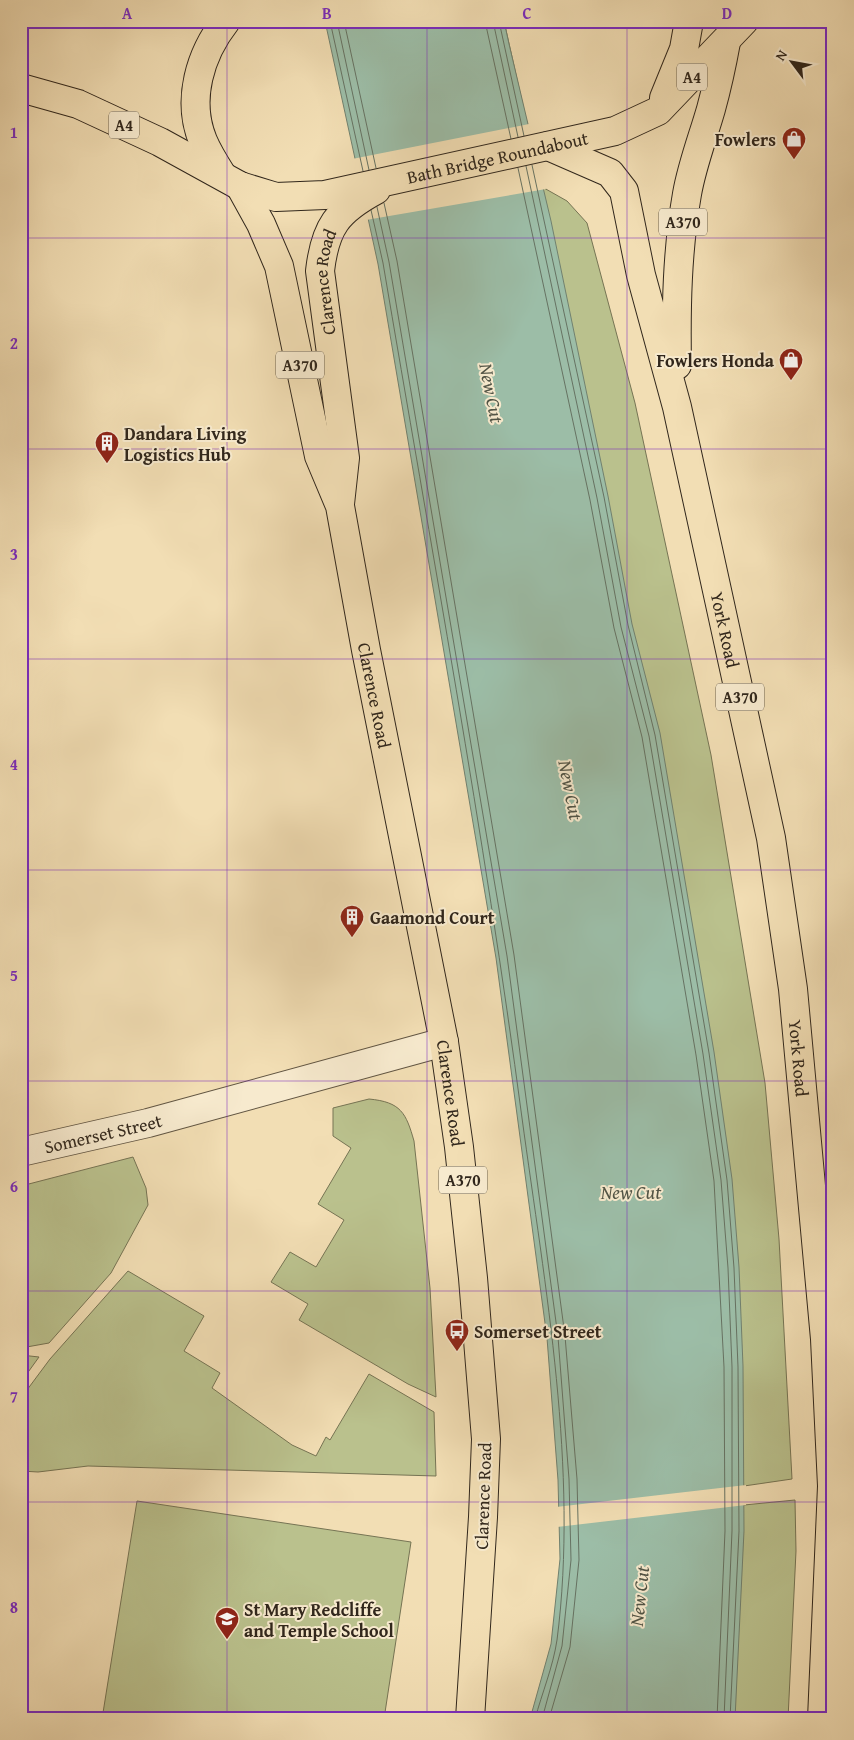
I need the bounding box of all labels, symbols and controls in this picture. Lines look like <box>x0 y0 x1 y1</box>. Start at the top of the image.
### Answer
text: A <box>122 1 133 25</box>
text: B <box>322 1 332 25</box>
text: C <box>522 1 532 25</box>
text: D <box>722 1 732 25</box>
north arrow <box>766 38 816 88</box>
text: N <box>770 45 792 64</box>
road number: A4 <box>677 64 707 90</box>
road number: A4 <box>109 112 139 138</box>
text: 1 <box>10 120 18 144</box>
street label: Bath Bridge Roundabout <box>404 124 591 190</box>
place label: Fowlers <box>715 126 776 153</box>
shop icon: Fowlers <box>781 126 807 160</box>
road number: A370 <box>659 208 707 236</box>
street label: Clarence Road <box>306 224 343 337</box>
text: 2 <box>10 331 18 355</box>
place label: Fowlers Honda <box>656 347 775 374</box>
shop icon: Fowlers Honda <box>778 347 804 381</box>
road number: A370 <box>276 352 324 378</box>
water label: New Cut <box>472 360 512 426</box>
place label: Dandara Living Logistics Hub <box>124 420 247 468</box>
building icon: Dandara Living Logistics Hub <box>94 430 120 464</box>
text: 3 <box>10 542 18 566</box>
street label: York Road <box>704 589 747 671</box>
street label: Clarence Road <box>351 640 399 751</box>
road number: A370 <box>716 684 764 710</box>
text: 4 <box>10 752 18 776</box>
water label: New Cut <box>551 757 591 823</box>
building icon: Gaamond Court <box>339 904 365 938</box>
place label: Gaamond Court <box>370 904 495 931</box>
text: 5 <box>10 963 18 987</box>
street label: York Road <box>782 1018 816 1098</box>
street label: Clarence Road <box>430 1038 472 1148</box>
street label: Somerset Street <box>41 1106 165 1160</box>
road number: A370 <box>439 1166 487 1194</box>
text: 6 <box>10 1174 18 1198</box>
water label: New Cut <box>600 1178 662 1206</box>
bus stop icon: Somerset Street <box>444 1318 470 1352</box>
place label: Somerset Street <box>474 1318 602 1345</box>
text: 7 <box>10 1384 18 1408</box>
street label: Clarence Road <box>468 1442 498 1550</box>
water label: New Cut <box>622 1564 656 1629</box>
text: 8 <box>10 1595 18 1619</box>
place label: St Mary Redcliffe and Temple School <box>244 1596 394 1644</box>
school or university icon: St Mary Redcliffe and Temple School <box>214 1606 240 1640</box>

